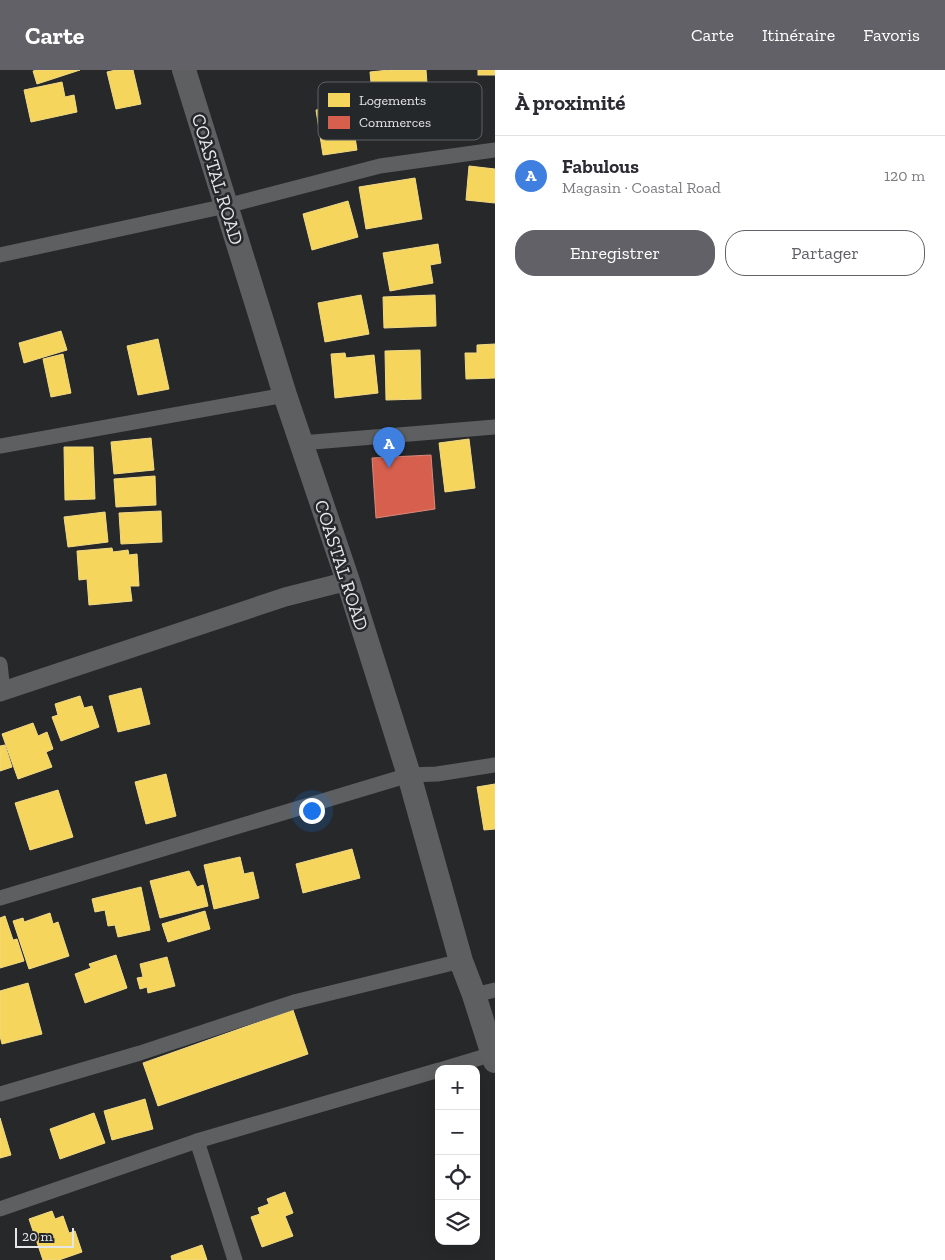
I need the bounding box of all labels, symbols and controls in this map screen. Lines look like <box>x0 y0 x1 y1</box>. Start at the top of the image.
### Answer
text: Carte <box>25 21 84 50</box>
text: Carte <box>691 24 734 46</box>
text: Itinéraire <box>762 24 835 46</box>
text: Favoris <box>863 24 920 46</box>
legend <box>318 82 482 140</box>
text: À proximité <box>515 90 625 115</box>
text: Logements <box>359 92 426 109</box>
street label: COASTAL ROAD <box>187 111 248 247</box>
text: Commerces <box>359 114 431 131</box>
text: Fabulous <box>562 155 639 178</box>
text: A <box>526 166 537 185</box>
text: 120 m <box>884 166 925 185</box>
text: Magasin · Coastal Road <box>562 178 721 197</box>
button: Enregistrer <box>515 230 715 276</box>
button: Partager <box>725 230 925 276</box>
pin: A <box>373 427 405 468</box>
street label: COASTAL ROAD <box>310 497 373 633</box>
your location <box>299 798 325 824</box>
map controls <box>435 1065 480 1245</box>
button: + <box>435 1065 480 1110</box>
button: − <box>435 1110 480 1155</box>
button: locate <box>435 1155 480 1200</box>
button: layers <box>435 1200 480 1245</box>
scale bar <box>15 1225 74 1248</box>
text: 20 m <box>22 1228 53 1245</box>

